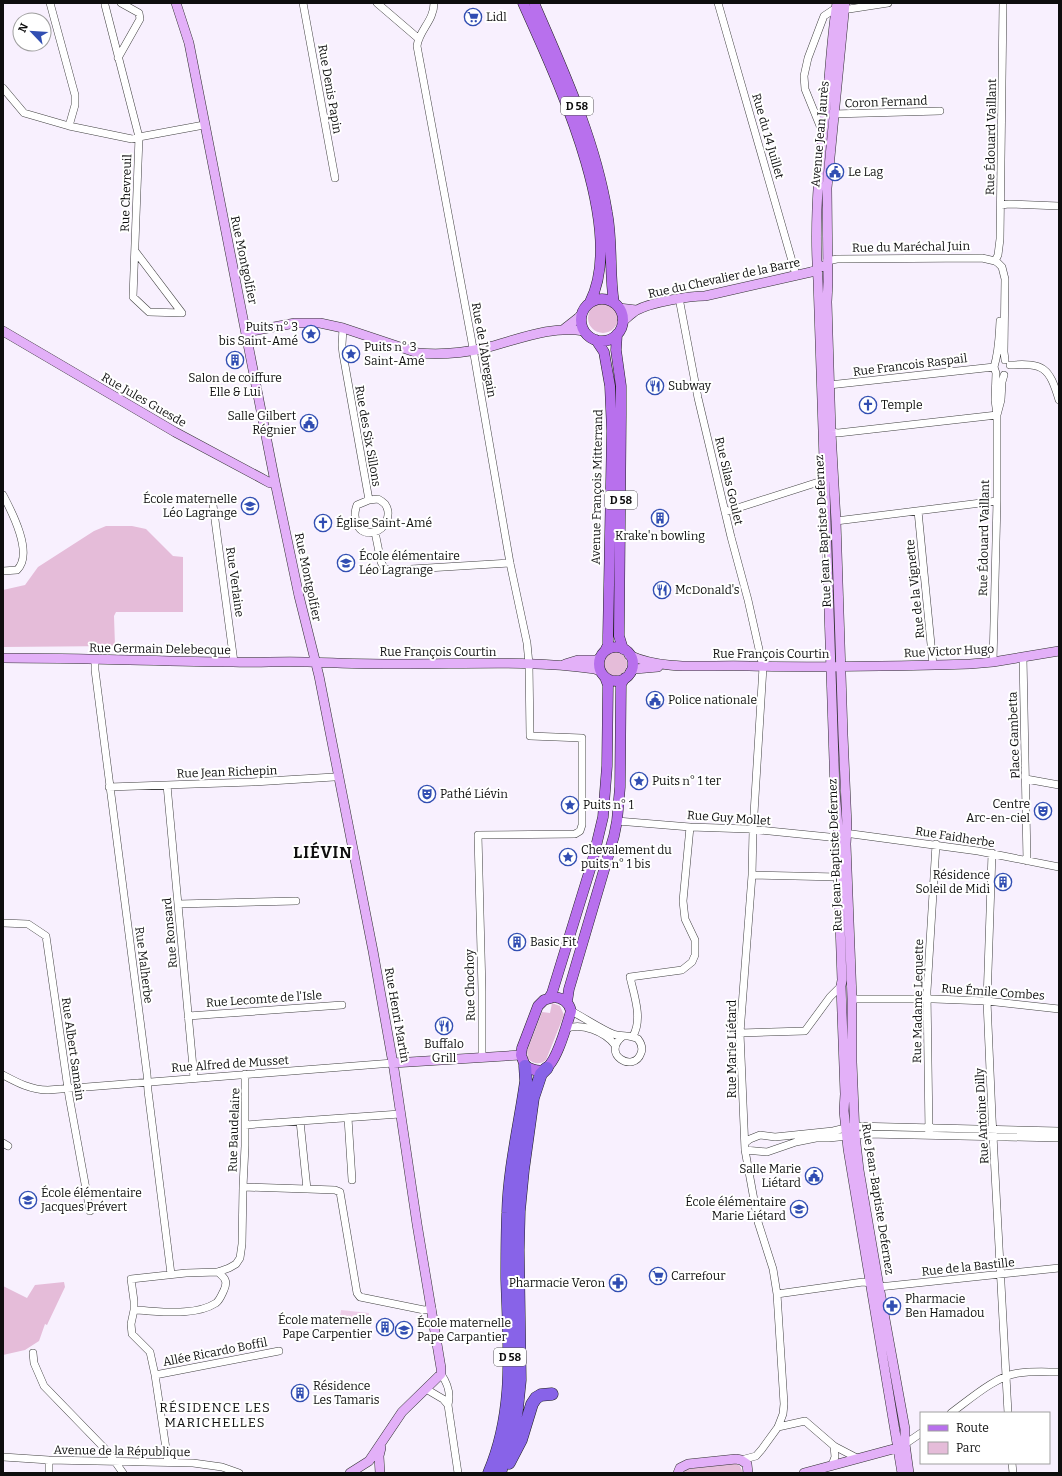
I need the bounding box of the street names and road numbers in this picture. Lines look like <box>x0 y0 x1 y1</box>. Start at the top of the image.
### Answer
street label: Rue Denis Papin <box>315 43 345 135</box>
street label: Rue Édouard Vaillant <box>982 78 999 195</box>
street label: Avenue Jean Jaurès <box>808 80 832 188</box>
street label: Rue du 14 Juillet <box>749 92 787 181</box>
street label: Coron Fernand <box>844 94 928 110</box>
road number: D 58 <box>561 97 593 115</box>
street label: Rue Chevreuil <box>118 153 134 232</box>
street label: Rue Montgolfier <box>228 215 260 306</box>
street label: Rue du Maréchal Juin <box>852 239 970 255</box>
street label: Rue du Chevalier de la Barre <box>647 255 801 301</box>
street label: Rue de l'Abregain <box>469 301 499 399</box>
street label: Rue Francois Raspail <box>852 351 968 379</box>
street label: Rue Jules Guesde <box>99 370 189 430</box>
street label: Rue des Six Sillons <box>352 384 384 488</box>
street label: Avenue François Mitterrand <box>589 409 605 565</box>
street label: Rue Silas Goulet <box>712 436 746 527</box>
street label: Rue Jean-Baptiste Defernez <box>812 454 834 608</box>
street label: Rue Édouard Vaillant <box>975 479 992 596</box>
road number: D 58 <box>605 491 637 509</box>
street label: Rue Montgolfier <box>292 532 324 623</box>
street label: Rue de la Vignette <box>903 539 927 639</box>
street label: Rue Verlaine <box>223 546 247 618</box>
street label: Rue Germain Delebecque <box>89 641 231 657</box>
street label: Rue Victor Hugo <box>903 642 995 660</box>
street label: Rue François Courtin <box>380 645 497 659</box>
street label: Rue François Courtin <box>713 647 830 661</box>
street label: Place Gambetta <box>1005 691 1023 779</box>
street label: Rue Jean Richepin <box>176 763 278 781</box>
street label: Rue Jean-Baptiste Defernez <box>825 778 845 932</box>
street label: Rue Guy Mollet <box>687 808 772 828</box>
street label: Rue Faidherbe <box>914 824 996 850</box>
street label: Rue Ronsard <box>160 897 180 969</box>
street label: Rue Malherbe <box>132 926 156 1004</box>
street label: Rue Madame Lequette <box>910 939 926 1063</box>
street label: Rue Chochoy <box>462 948 478 1021</box>
street label: Rue Henri Martin <box>382 966 412 1064</box>
street label: Rue Émile Combes <box>941 980 1046 1003</box>
street label: Rue Lecomte de l'Isle <box>205 988 323 1010</box>
street label: Rue Albert Samain <box>59 996 87 1102</box>
street label: Rue Marie Liétard <box>725 1000 739 1098</box>
street label: Rue Alfred de Musset <box>171 1053 290 1075</box>
street label: Rue Antoine Dilly <box>972 1067 992 1164</box>
street label: Rue Baudelaire <box>226 1088 242 1172</box>
street label: Rue Jean-Baptiste Defernez <box>859 1122 897 1276</box>
street label: Rue de la Bastille <box>921 1255 1015 1279</box>
street label: Allée Ricardo Boffil <box>162 1335 269 1369</box>
road number: D 58 <box>494 1348 526 1366</box>
street label: Avenue de la République <box>54 1443 190 1459</box>

